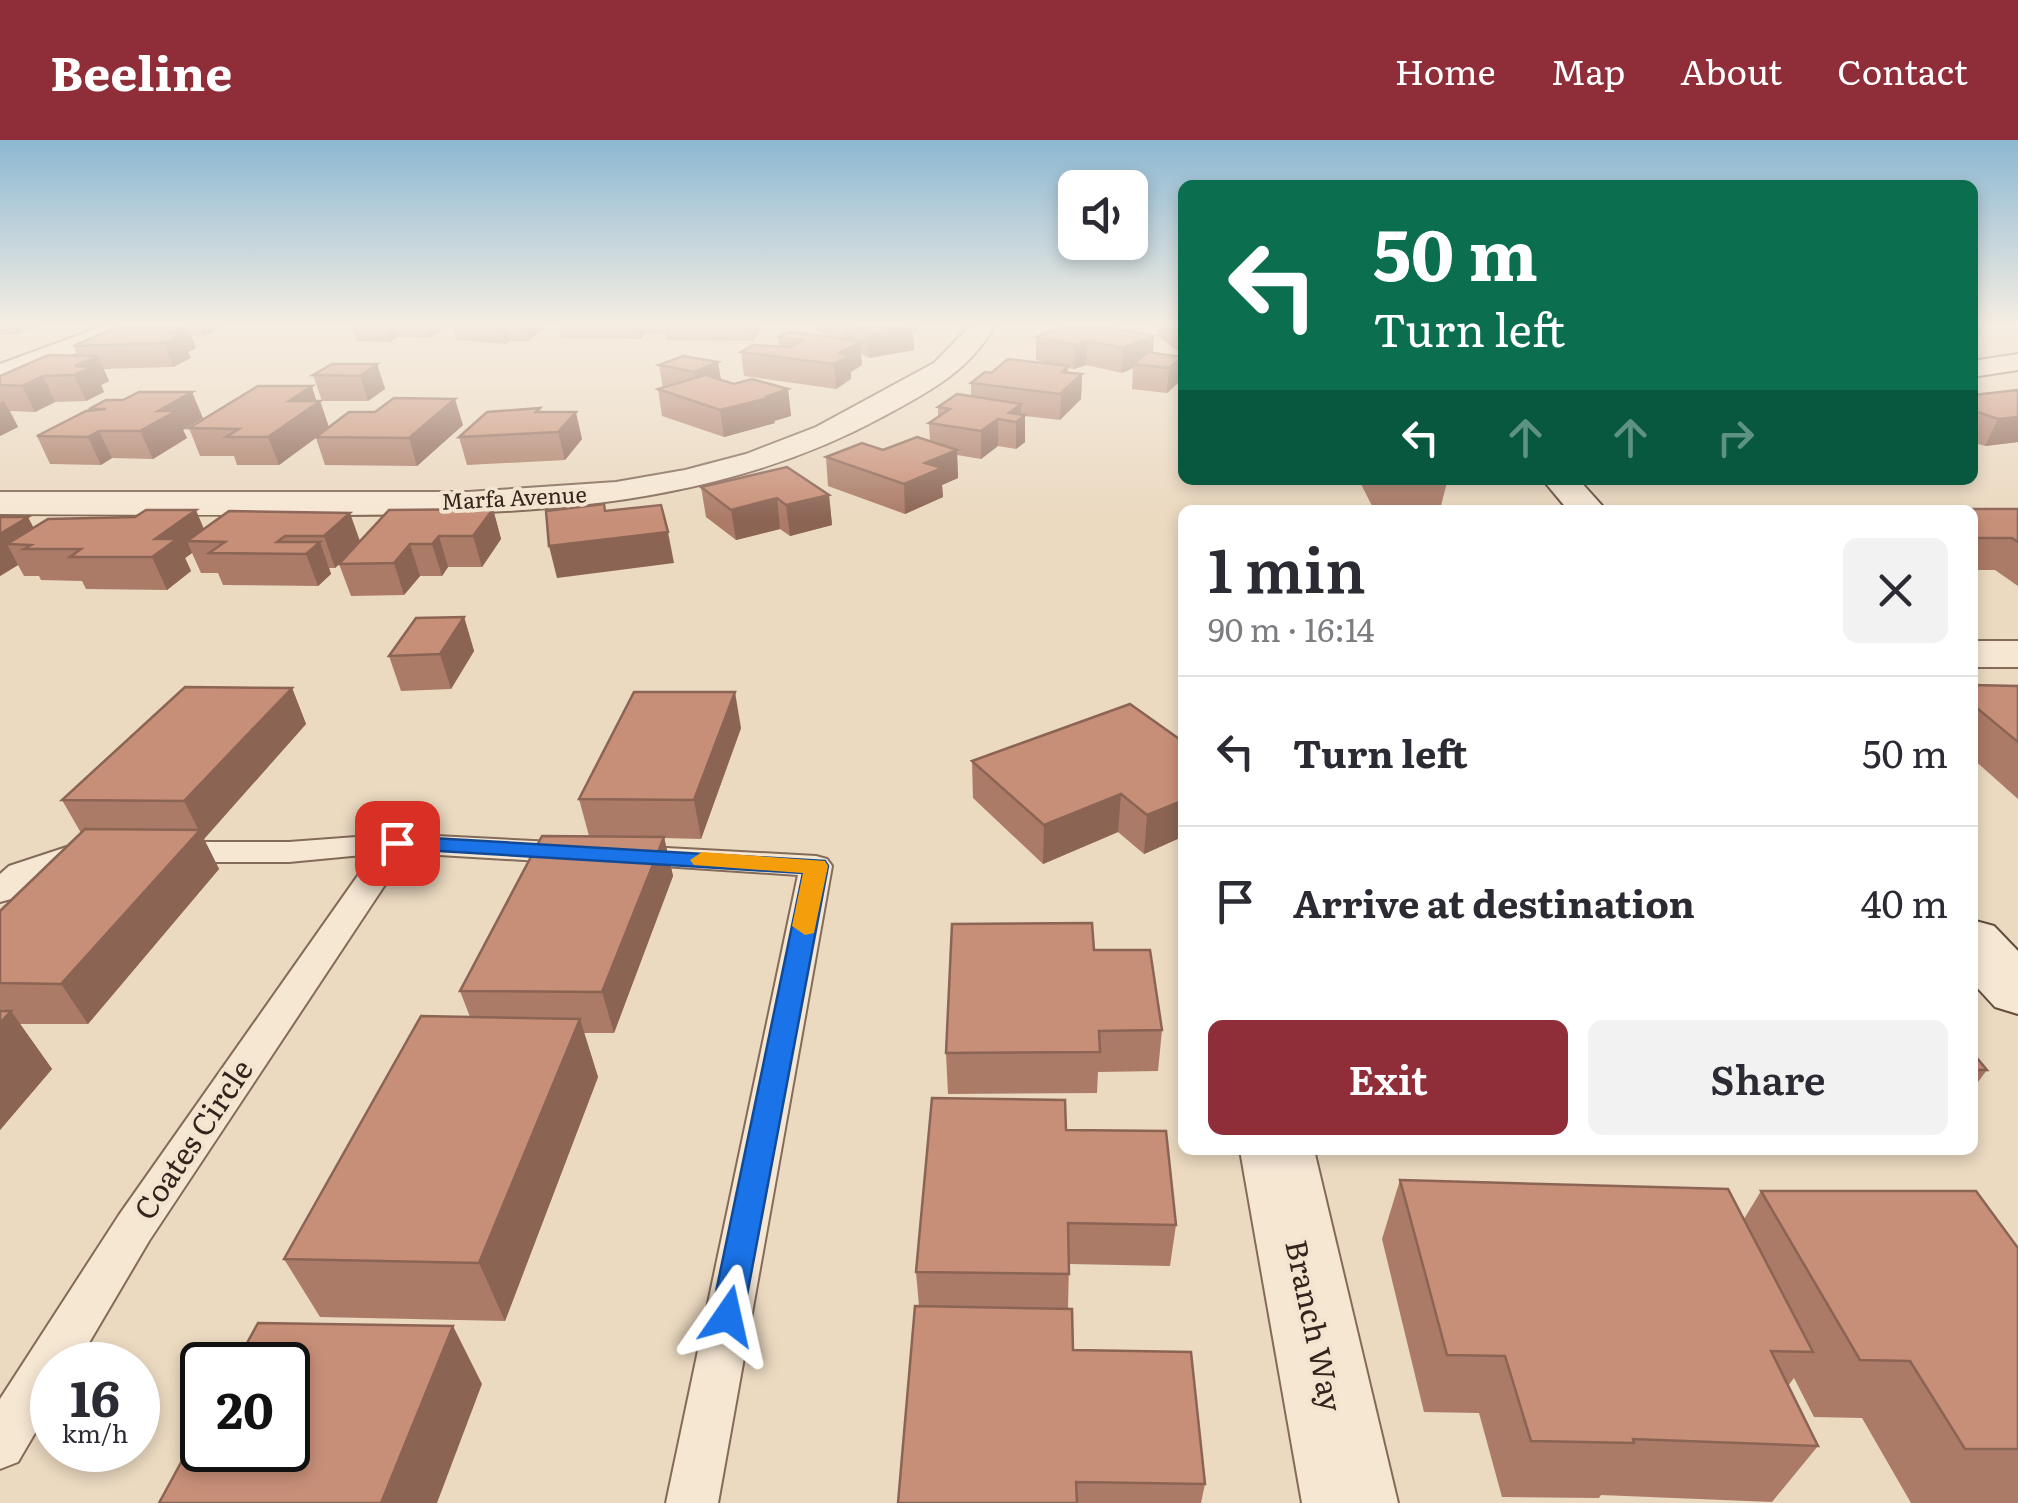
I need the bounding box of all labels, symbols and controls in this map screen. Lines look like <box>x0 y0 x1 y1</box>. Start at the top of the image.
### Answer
text: Beeline <box>50 35 232 106</box>
text: Home <box>1395 44 1496 96</box>
text: Map <box>1551 44 1625 96</box>
text: About <box>1680 44 1782 96</box>
text: Contact <box>1837 44 1968 96</box>
map controls <box>1058 170 1148 260</box>
button: sound <box>1058 170 1148 260</box>
text: 50 m <box>1373 199 1538 303</box>
icon: left <box>1208 220 1338 350</box>
text: Turn left <box>1373 294 1565 361</box>
icon: left <box>1393 410 1448 465</box>
icon: ahead <box>1498 410 1553 465</box>
icon: ahead <box>1603 410 1658 465</box>
icon: right <box>1708 410 1763 465</box>
street label: Marfa Avenue <box>440 476 587 517</box>
text: 1 min <box>1208 522 1366 611</box>
button: close <box>1843 538 1948 643</box>
text: 90 m · 16:14 <box>1208 604 1374 652</box>
text: Turn left <box>1293 723 1468 780</box>
text: 50 m <box>1862 723 1948 780</box>
icon: left <box>1208 724 1263 779</box>
pin <box>355 801 440 886</box>
icon: arrive <box>370 816 425 871</box>
text: Arrive at destination <box>1293 873 1695 930</box>
text: 40 m <box>1861 873 1948 930</box>
icon: arrive <box>1208 874 1263 929</box>
button: Exit <box>1208 1020 1568 1135</box>
button: Share <box>1588 1020 1948 1135</box>
street label: Coates Circle <box>121 1049 262 1227</box>
street label: Branch Way <box>1276 1236 1356 1416</box>
position arrow <box>676 1264 780 1368</box>
speed limit sign: 20 <box>180 1342 310 1472</box>
text: 16 <box>70 1358 120 1432</box>
text: km/h <box>62 1414 128 1451</box>

